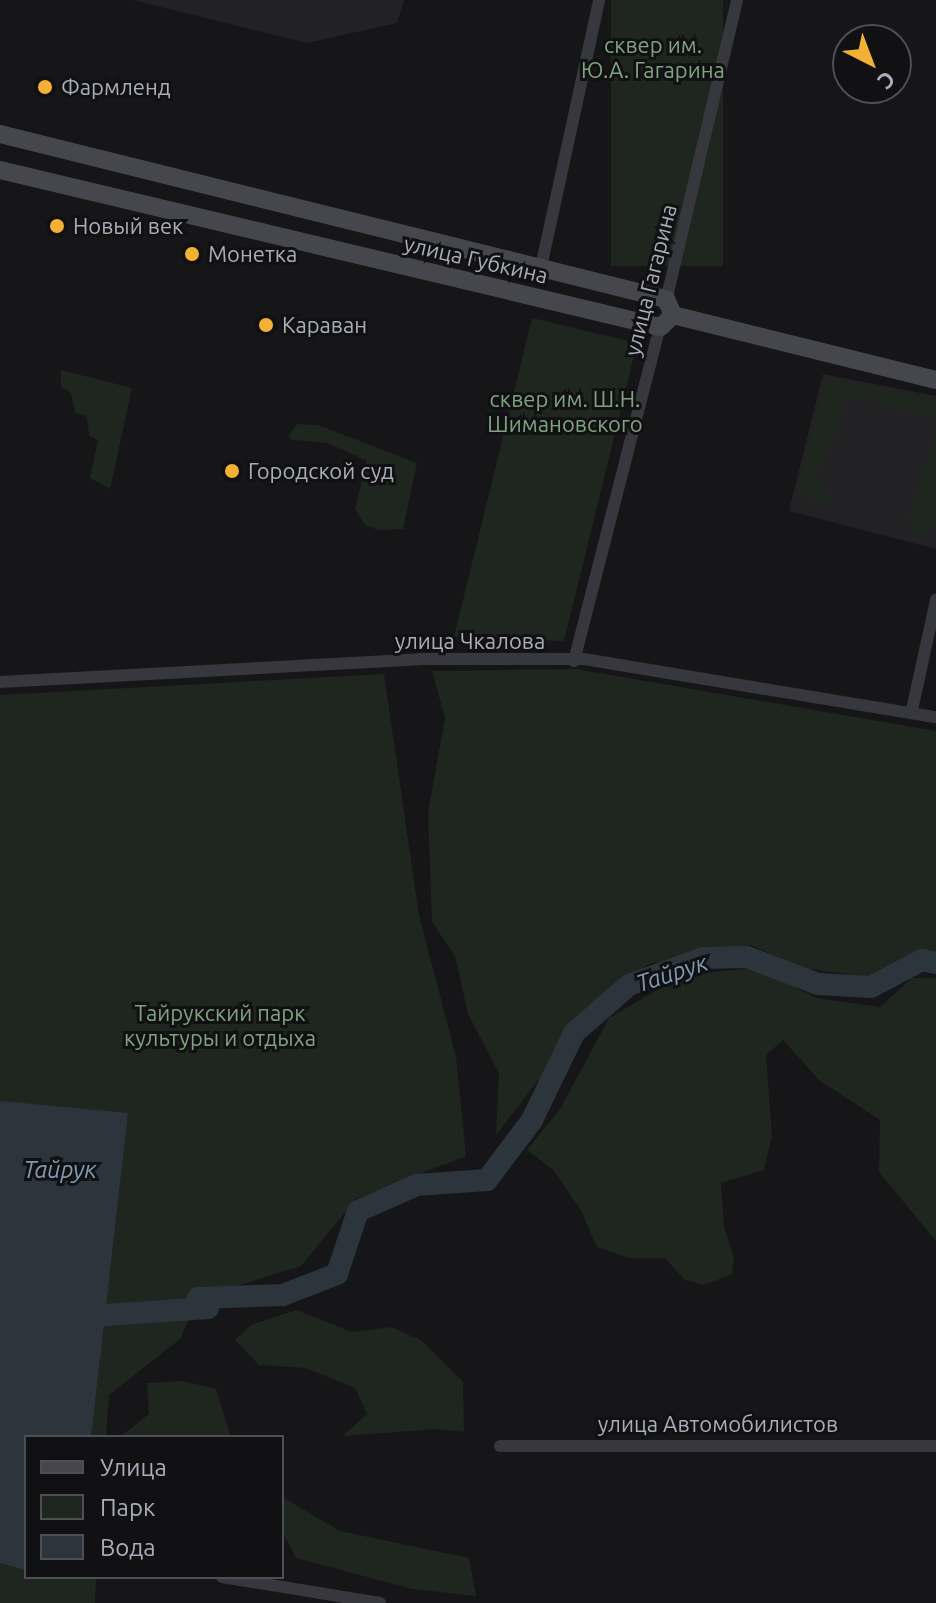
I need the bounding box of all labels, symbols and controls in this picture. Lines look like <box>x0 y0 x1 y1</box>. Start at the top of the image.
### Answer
north arrow <box>832 24 912 104</box>
park label: сквер им. Ю.А. Гагарина <box>581 31 725 82</box>
text: С <box>873 67 901 95</box>
place label: Фармленд <box>61 74 171 100</box>
marker: Фармленд <box>36 78 54 96</box>
street label: улица Гагарина <box>618 201 682 359</box>
place label: Новый век <box>73 213 183 239</box>
marker: Новый век <box>48 217 66 235</box>
street label: улица Губкина <box>401 230 551 288</box>
place label: Монетка <box>208 241 297 267</box>
marker: Монетка <box>183 245 201 263</box>
place label: Караван <box>282 312 367 338</box>
marker: Караван <box>257 316 275 334</box>
park label: сквер им. Ш.Н. Шимановского <box>487 385 643 436</box>
place label: Городской суд <box>248 458 394 484</box>
marker: Городской суд <box>223 462 241 480</box>
street label: улица Чкалова <box>395 628 545 654</box>
water label: Тайрук <box>632 948 712 998</box>
park label: Тайрукский парк культуры и отдыха <box>124 999 316 1050</box>
water label: Тайрук <box>23 1156 97 1184</box>
street label: улица Автомобилистов <box>598 1411 838 1437</box>
legend <box>24 1435 284 1579</box>
text: Улица <box>100 1454 167 1481</box>
text: Парк <box>100 1494 155 1521</box>
text: Вода <box>100 1534 156 1561</box>

